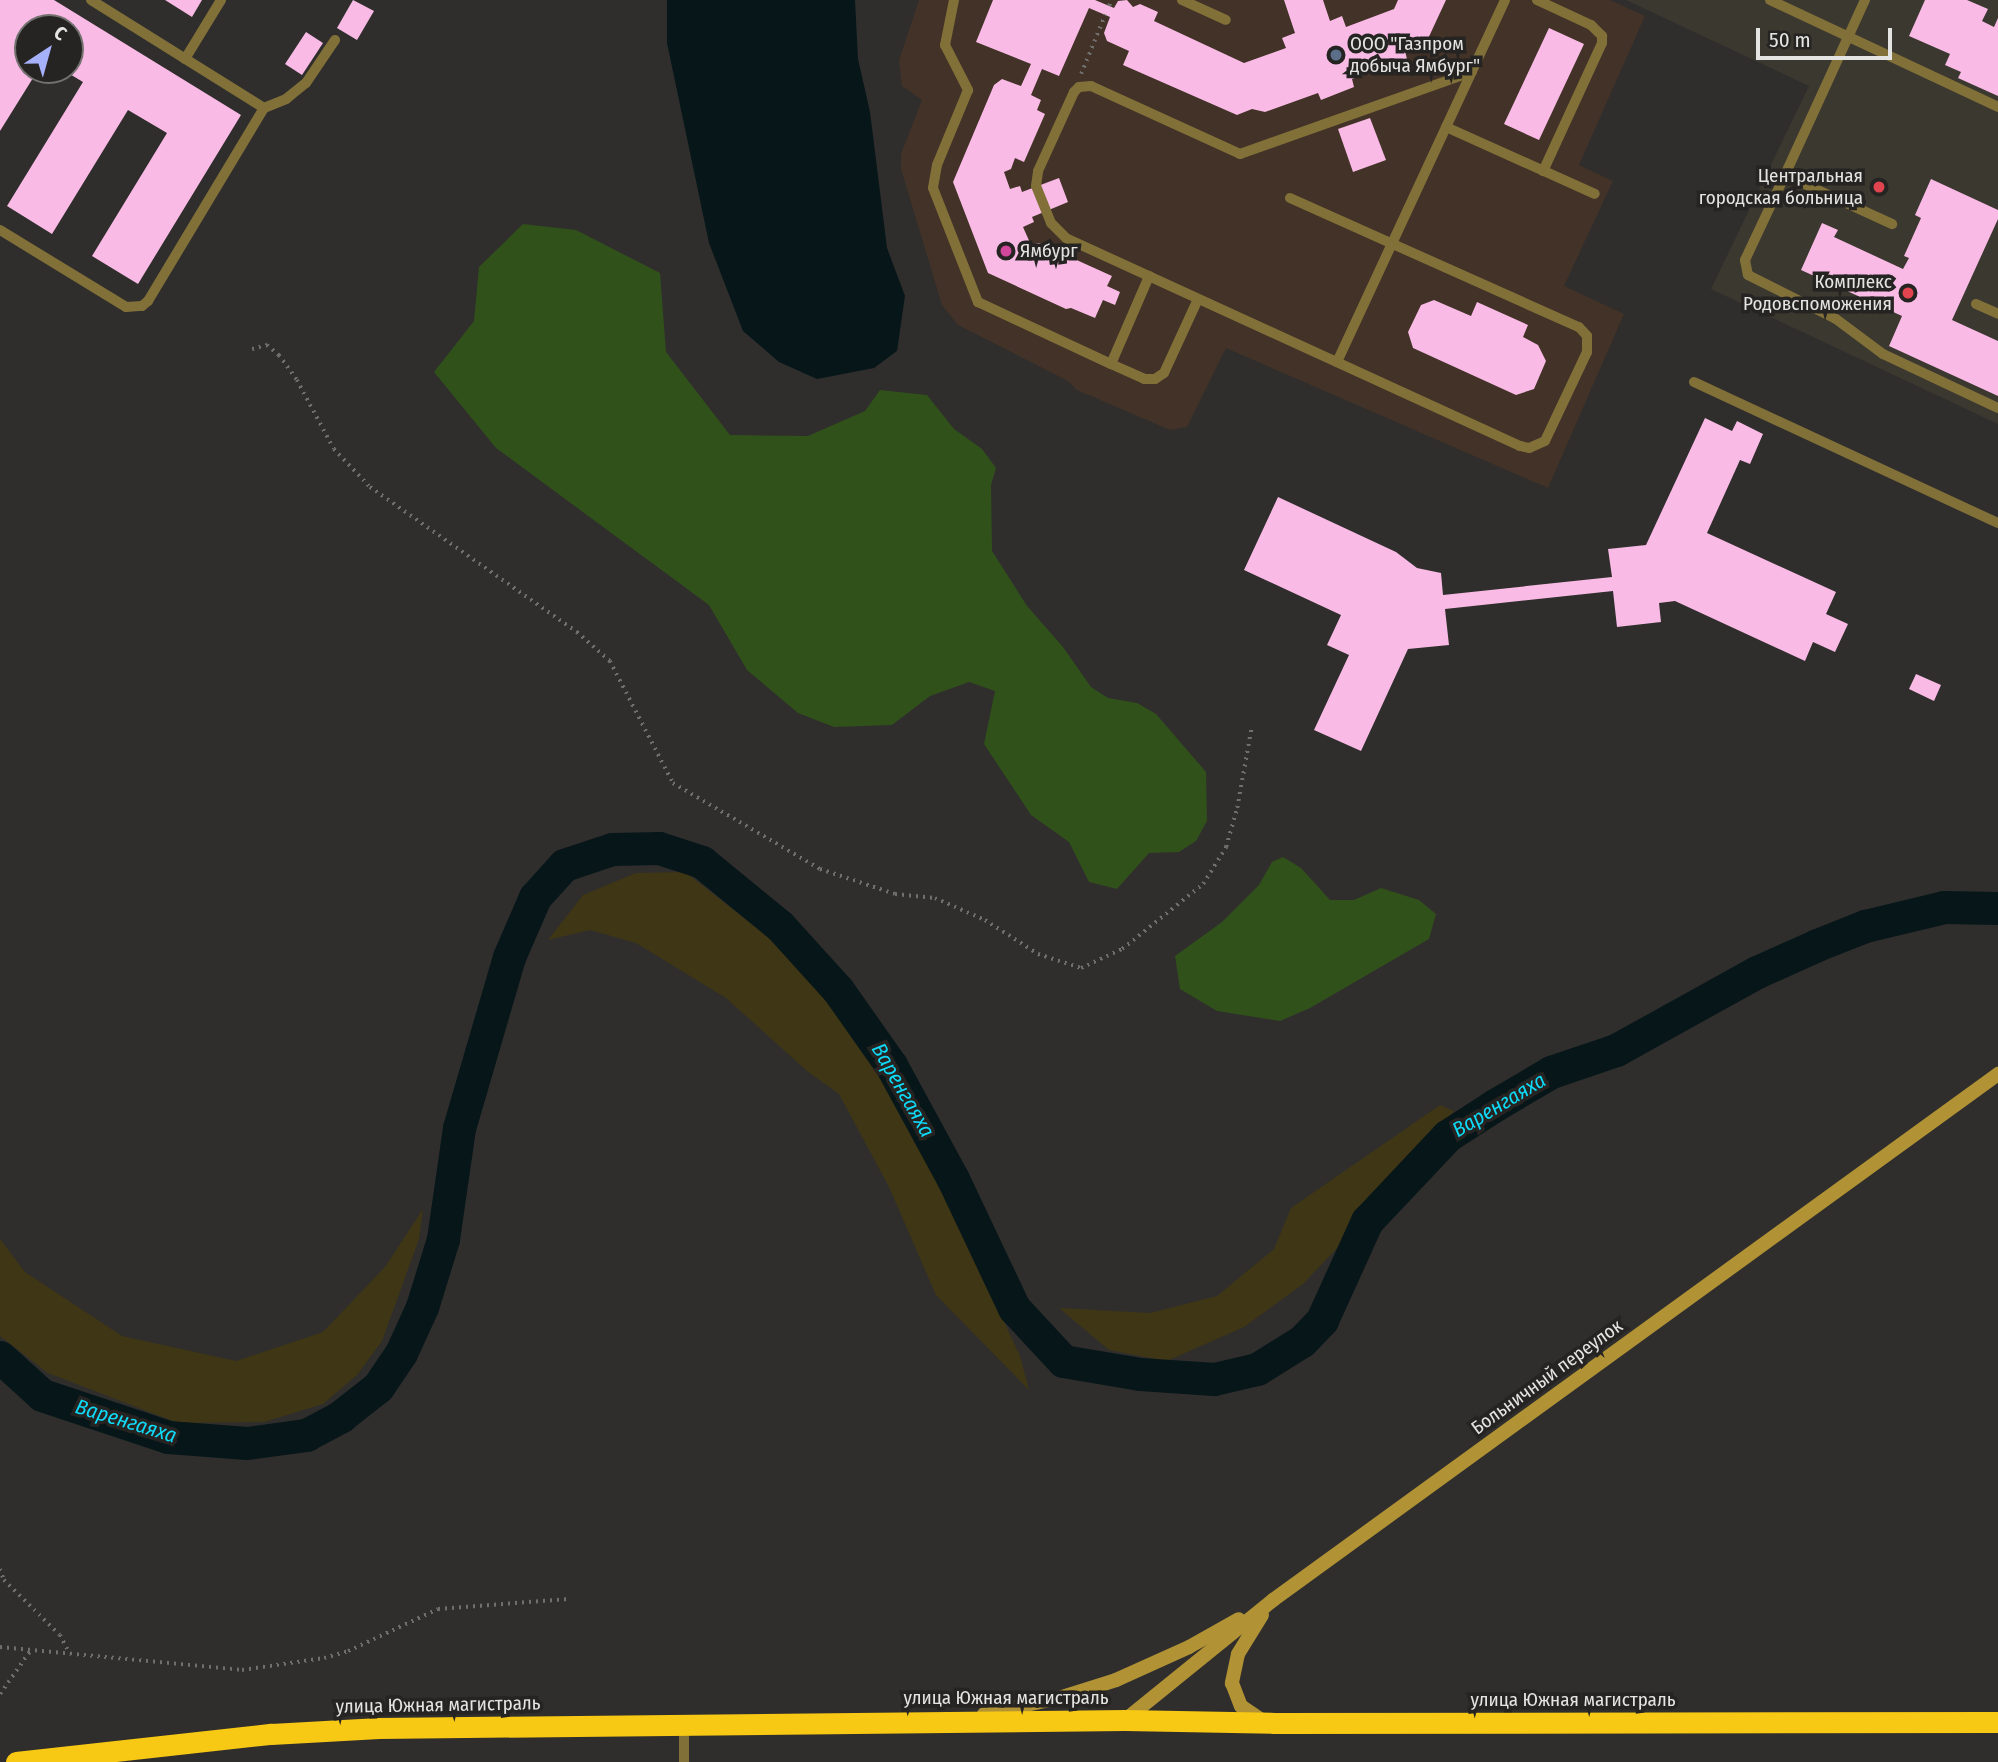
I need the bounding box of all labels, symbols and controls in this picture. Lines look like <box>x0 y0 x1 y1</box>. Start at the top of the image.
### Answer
north arrow <box>14 14 84 84</box>
scale bar <box>1760 14 1896 58</box>
text: С <box>50 21 71 45</box>
text: 50 m <box>1769 27 1811 53</box>
place label: ООО "Газпром добыча Ямбург" <box>1350 33 1480 77</box>
marker: ООО "Газпром добыча Ямбург" <box>1328 47 1344 63</box>
place label: Центральная городская больница <box>1699 165 1863 209</box>
marker: Центральная городская больница <box>1869 177 1889 197</box>
place label: Ямбург <box>1020 240 1078 262</box>
marker: Ямбург <box>998 243 1014 259</box>
place label: Комплекс Родовспоможения <box>1743 271 1892 315</box>
marker: Комплекс Родовспоможения <box>1898 283 1918 303</box>
water label: Варенгаяха <box>866 1039 940 1141</box>
water label: Варенгаяха <box>1448 1067 1550 1143</box>
street label: Больничный переулок <box>1467 1314 1627 1440</box>
water label: Варенгаяха <box>72 1394 180 1448</box>
street label: улица Южная магистраль <box>904 1687 1108 1709</box>
street label: улица Южная магистраль <box>1471 1689 1675 1711</box>
street label: улица Южная магистраль <box>335 1692 541 1718</box>

